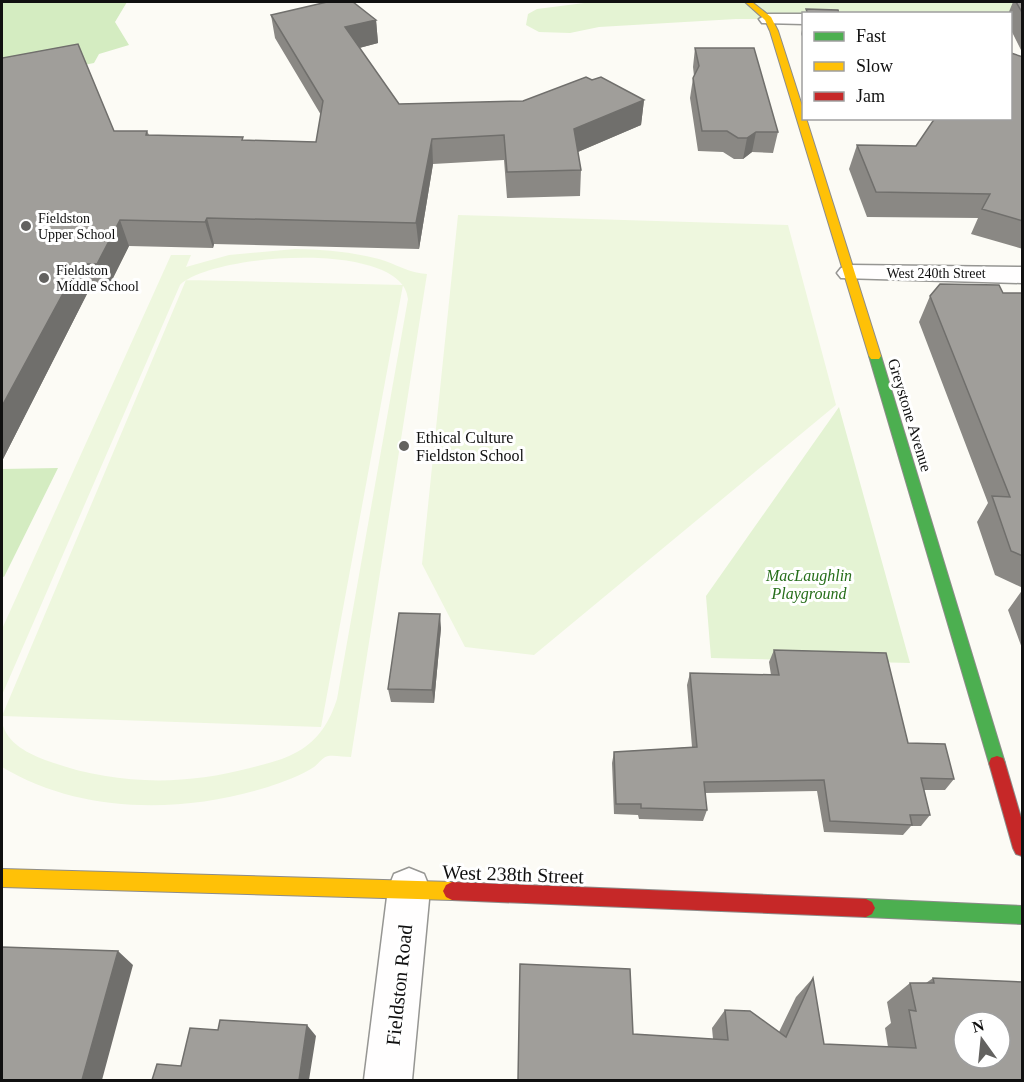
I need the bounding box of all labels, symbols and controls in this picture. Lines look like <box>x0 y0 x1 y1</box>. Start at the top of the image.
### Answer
legend <box>802 12 1012 120</box>
text: Fast <box>856 26 886 46</box>
text: Slow <box>856 56 893 76</box>
text: Jam <box>856 86 885 106</box>
place label: Fieldston Upper School <box>38 211 115 242</box>
marker: Fieldston Upper School <box>19 219 33 233</box>
place label: Fieldston Middle School <box>56 263 139 294</box>
street label: West 240th Street <box>886 266 986 281</box>
marker: Fieldston Middle School <box>37 271 51 285</box>
street label: Greystone Avenue <box>884 356 935 474</box>
place label: Ethical Culture Fieldston School <box>416 429 525 464</box>
marker: Ethical Culture Fieldston School <box>397 439 411 453</box>
park label: MacLaughlin Playground <box>765 567 852 603</box>
street label: West 238th Street <box>442 861 585 887</box>
street label: Fieldston Road <box>382 923 416 1047</box>
north arrow <box>952 1010 1012 1070</box>
text: N <box>970 1016 986 1036</box>

